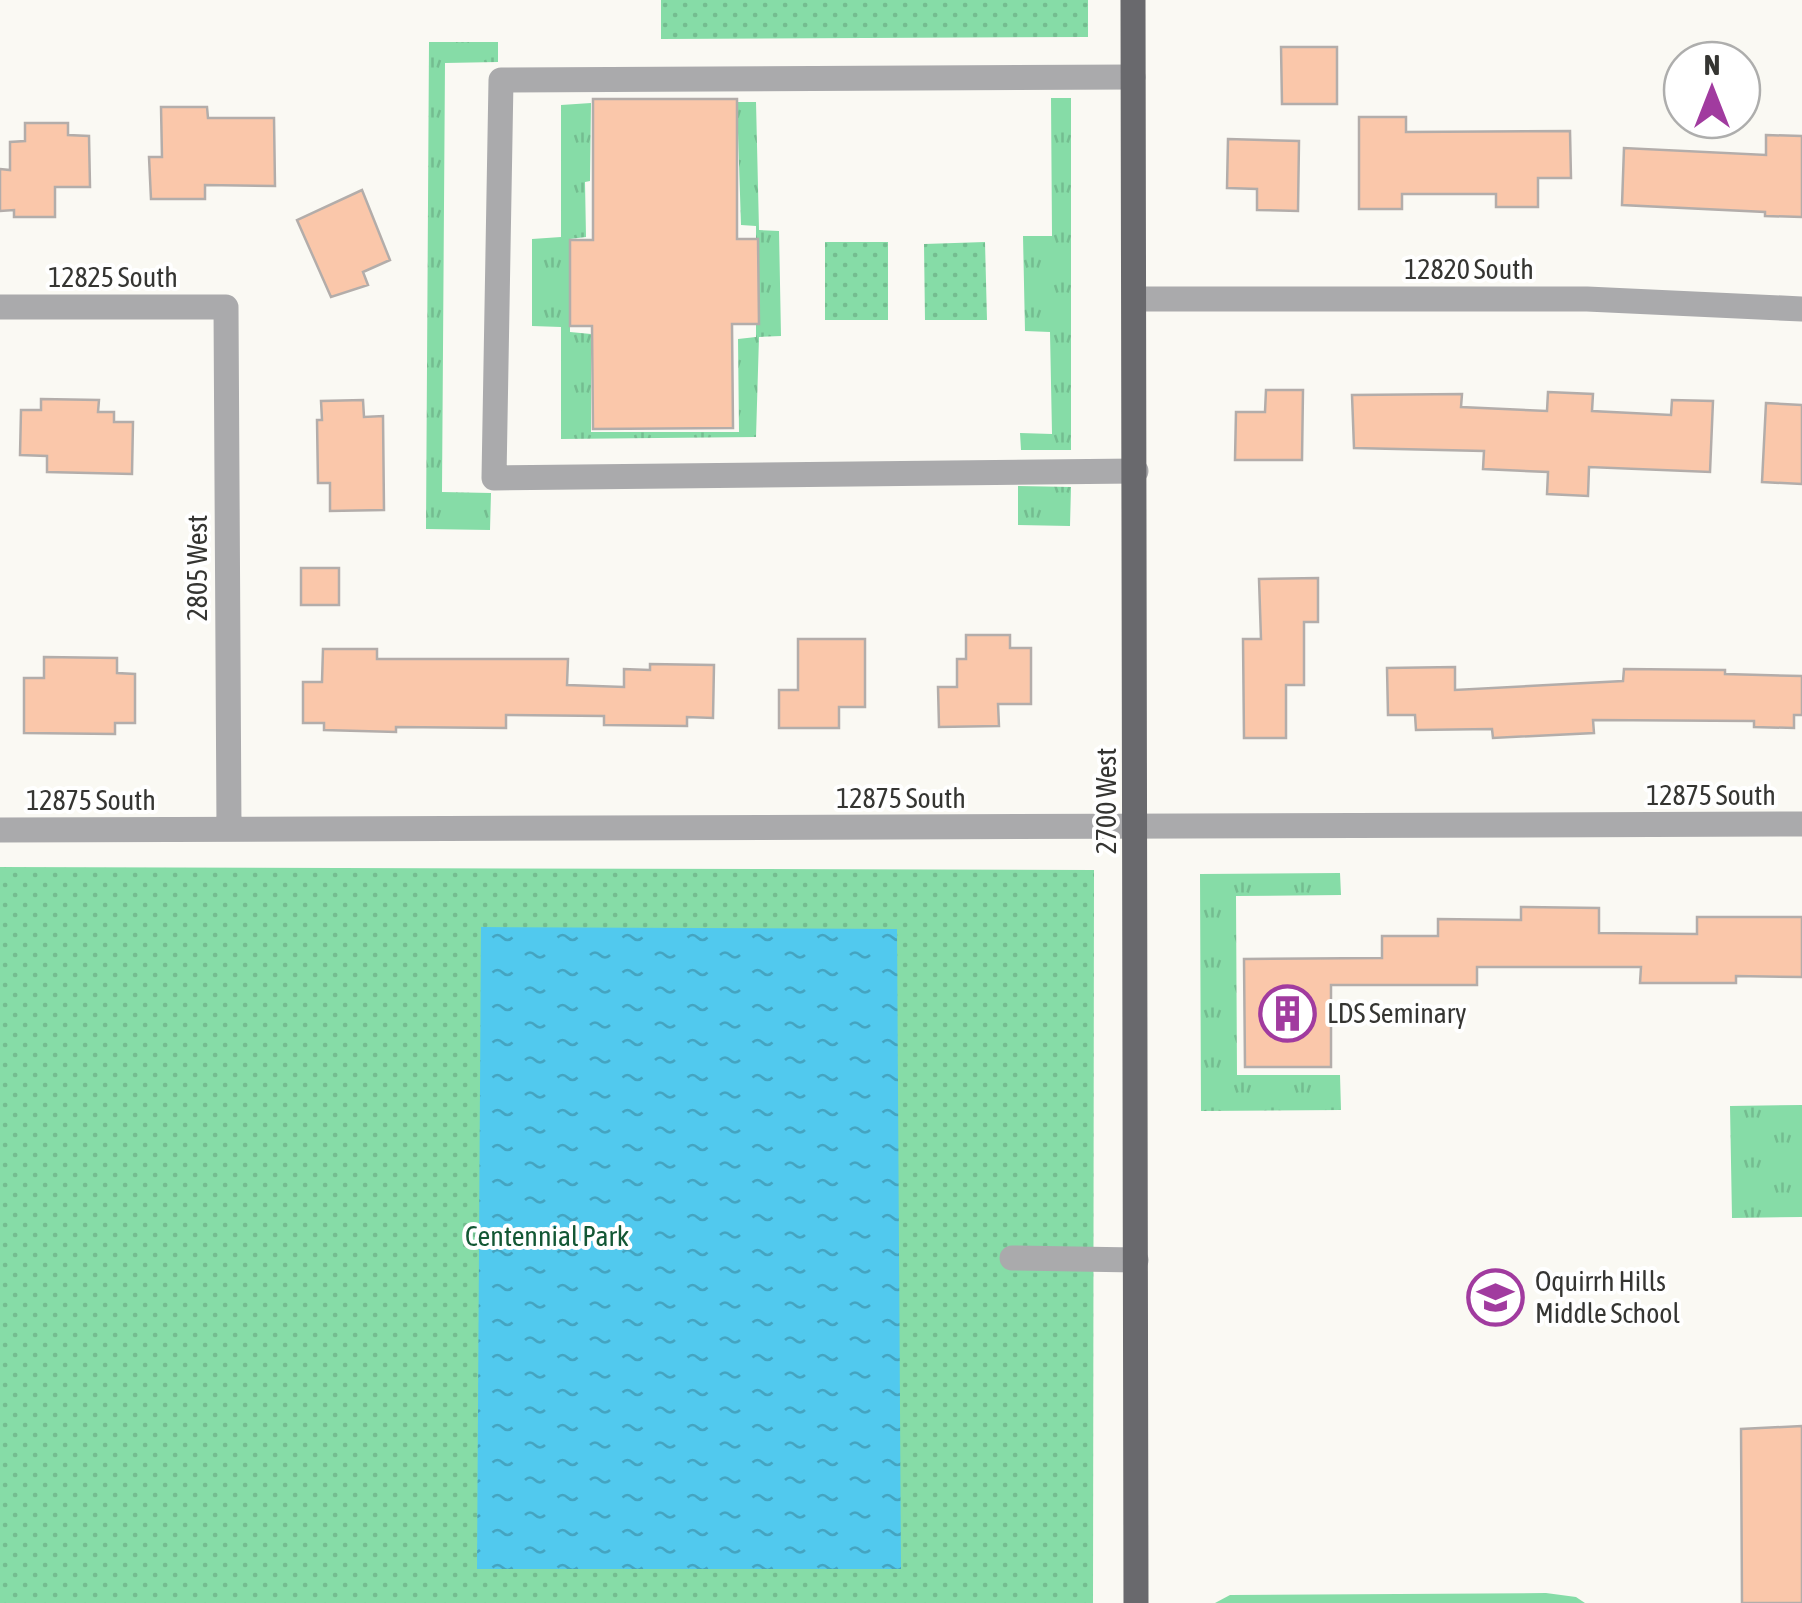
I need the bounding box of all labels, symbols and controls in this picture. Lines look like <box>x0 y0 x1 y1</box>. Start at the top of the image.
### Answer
north arrow <box>1662 40 1762 140</box>
text: N <box>1704 49 1720 81</box>
street label: 12820 South <box>1404 253 1534 285</box>
street label: 12825 South <box>48 261 178 293</box>
street label: 2805 West <box>181 515 213 621</box>
street label: 2700 West <box>1090 748 1122 854</box>
street label: 12875 South <box>1646 779 1776 811</box>
street label: 12875 South <box>836 782 966 814</box>
street label: 12875 South <box>26 784 156 816</box>
building icon: LDS Seminary <box>1258 983 1318 1043</box>
place label: LDS Seminary <box>1327 997 1467 1029</box>
park label: Centennial Park <box>465 1220 629 1252</box>
place label: Oquirrh Hills Middle School <box>1535 1265 1680 1329</box>
school or university icon: Oquirrh Hills Middle School <box>1466 1267 1526 1327</box>

